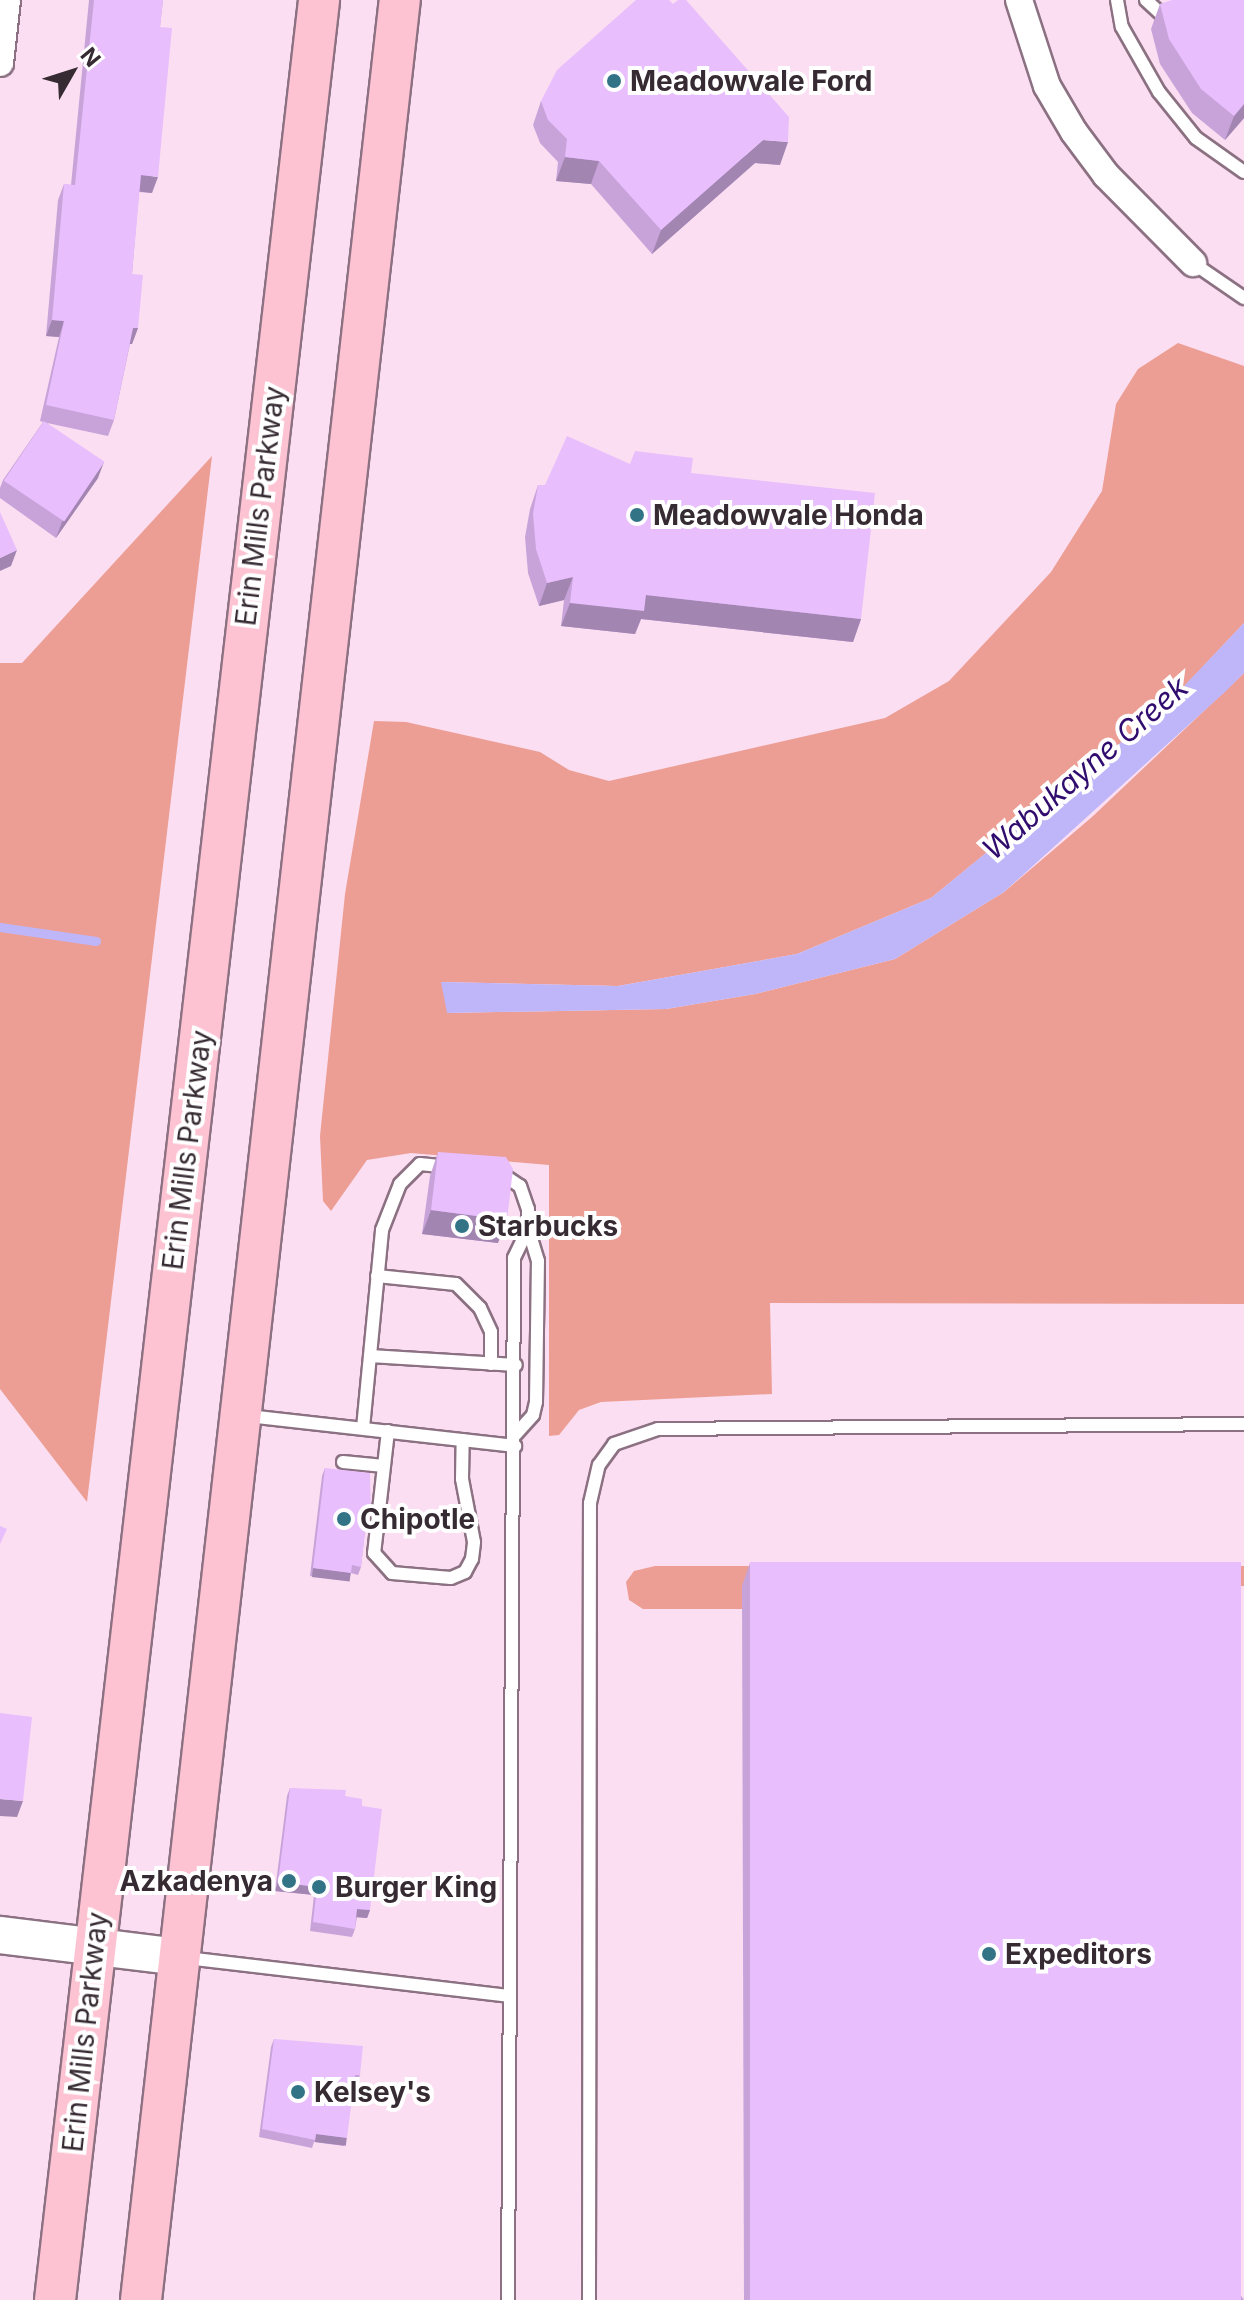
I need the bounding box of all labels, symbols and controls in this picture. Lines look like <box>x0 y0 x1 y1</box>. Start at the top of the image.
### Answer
north arrow <box>32 32 112 112</box>
text: N <box>75 42 106 72</box>
place label: Meadowvale Ford <box>630 64 872 98</box>
marker: Meadowvale Ford <box>605 72 623 90</box>
street label: Erin Mills Parkway <box>229 384 291 628</box>
place label: Meadowvale Honda <box>653 498 924 532</box>
marker: Meadowvale Honda <box>628 506 646 524</box>
water label: Wabukayne Creek <box>975 669 1195 867</box>
street label: Erin Mills Parkway <box>156 1028 218 1272</box>
place label: Starbucks <box>478 1209 618 1243</box>
marker: Starbucks <box>453 1217 471 1235</box>
place label: Chipotle <box>360 1502 475 1536</box>
marker: Chipotle <box>335 1510 353 1528</box>
place label: Azkadenya <box>119 1864 273 1898</box>
place label: Burger King <box>335 1870 497 1904</box>
marker: Azkadenya <box>280 1872 298 1890</box>
marker: Burger King <box>310 1878 328 1896</box>
street label: Erin Mills Parkway <box>56 1910 114 2154</box>
place label: Expeditors <box>1005 1937 1152 1971</box>
marker: Expeditors <box>980 1945 998 1963</box>
place label: Kelsey's <box>314 2075 431 2109</box>
marker: Kelsey's <box>289 2083 307 2101</box>

